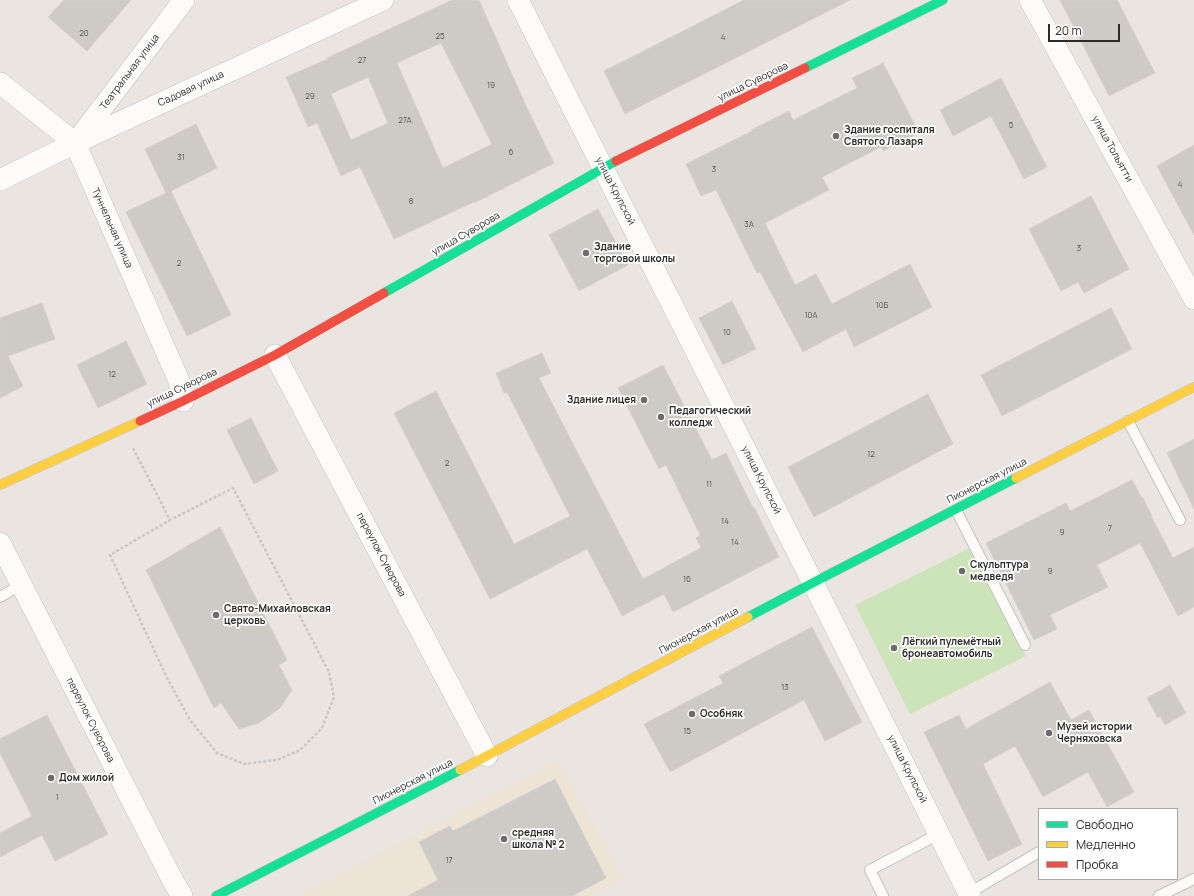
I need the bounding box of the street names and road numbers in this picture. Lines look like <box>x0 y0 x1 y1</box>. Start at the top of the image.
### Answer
street label: Театральная улица <box>98 32 162 112</box>
street label: улица Суворова <box>716 60 790 104</box>
street label: Садовая улица <box>156 68 226 110</box>
street label: улица Тольятти <box>1089 114 1135 184</box>
street label: улица Крупской <box>593 155 637 227</box>
street label: Туннельная улица <box>89 186 135 270</box>
street label: улица Суворова <box>430 210 502 258</box>
street label: улица Суворова <box>145 366 219 410</box>
street label: улица Крупской <box>739 444 783 516</box>
street label: Пионерская улица <box>945 456 1029 506</box>
street label: переулок Суворова <box>354 511 408 599</box>
street label: Пионерская улица <box>657 605 741 657</box>
street label: переулок Суворова <box>63 676 117 764</box>
street label: улица Крупской <box>885 733 929 805</box>
street label: Пионерская улица <box>371 757 455 807</box>

